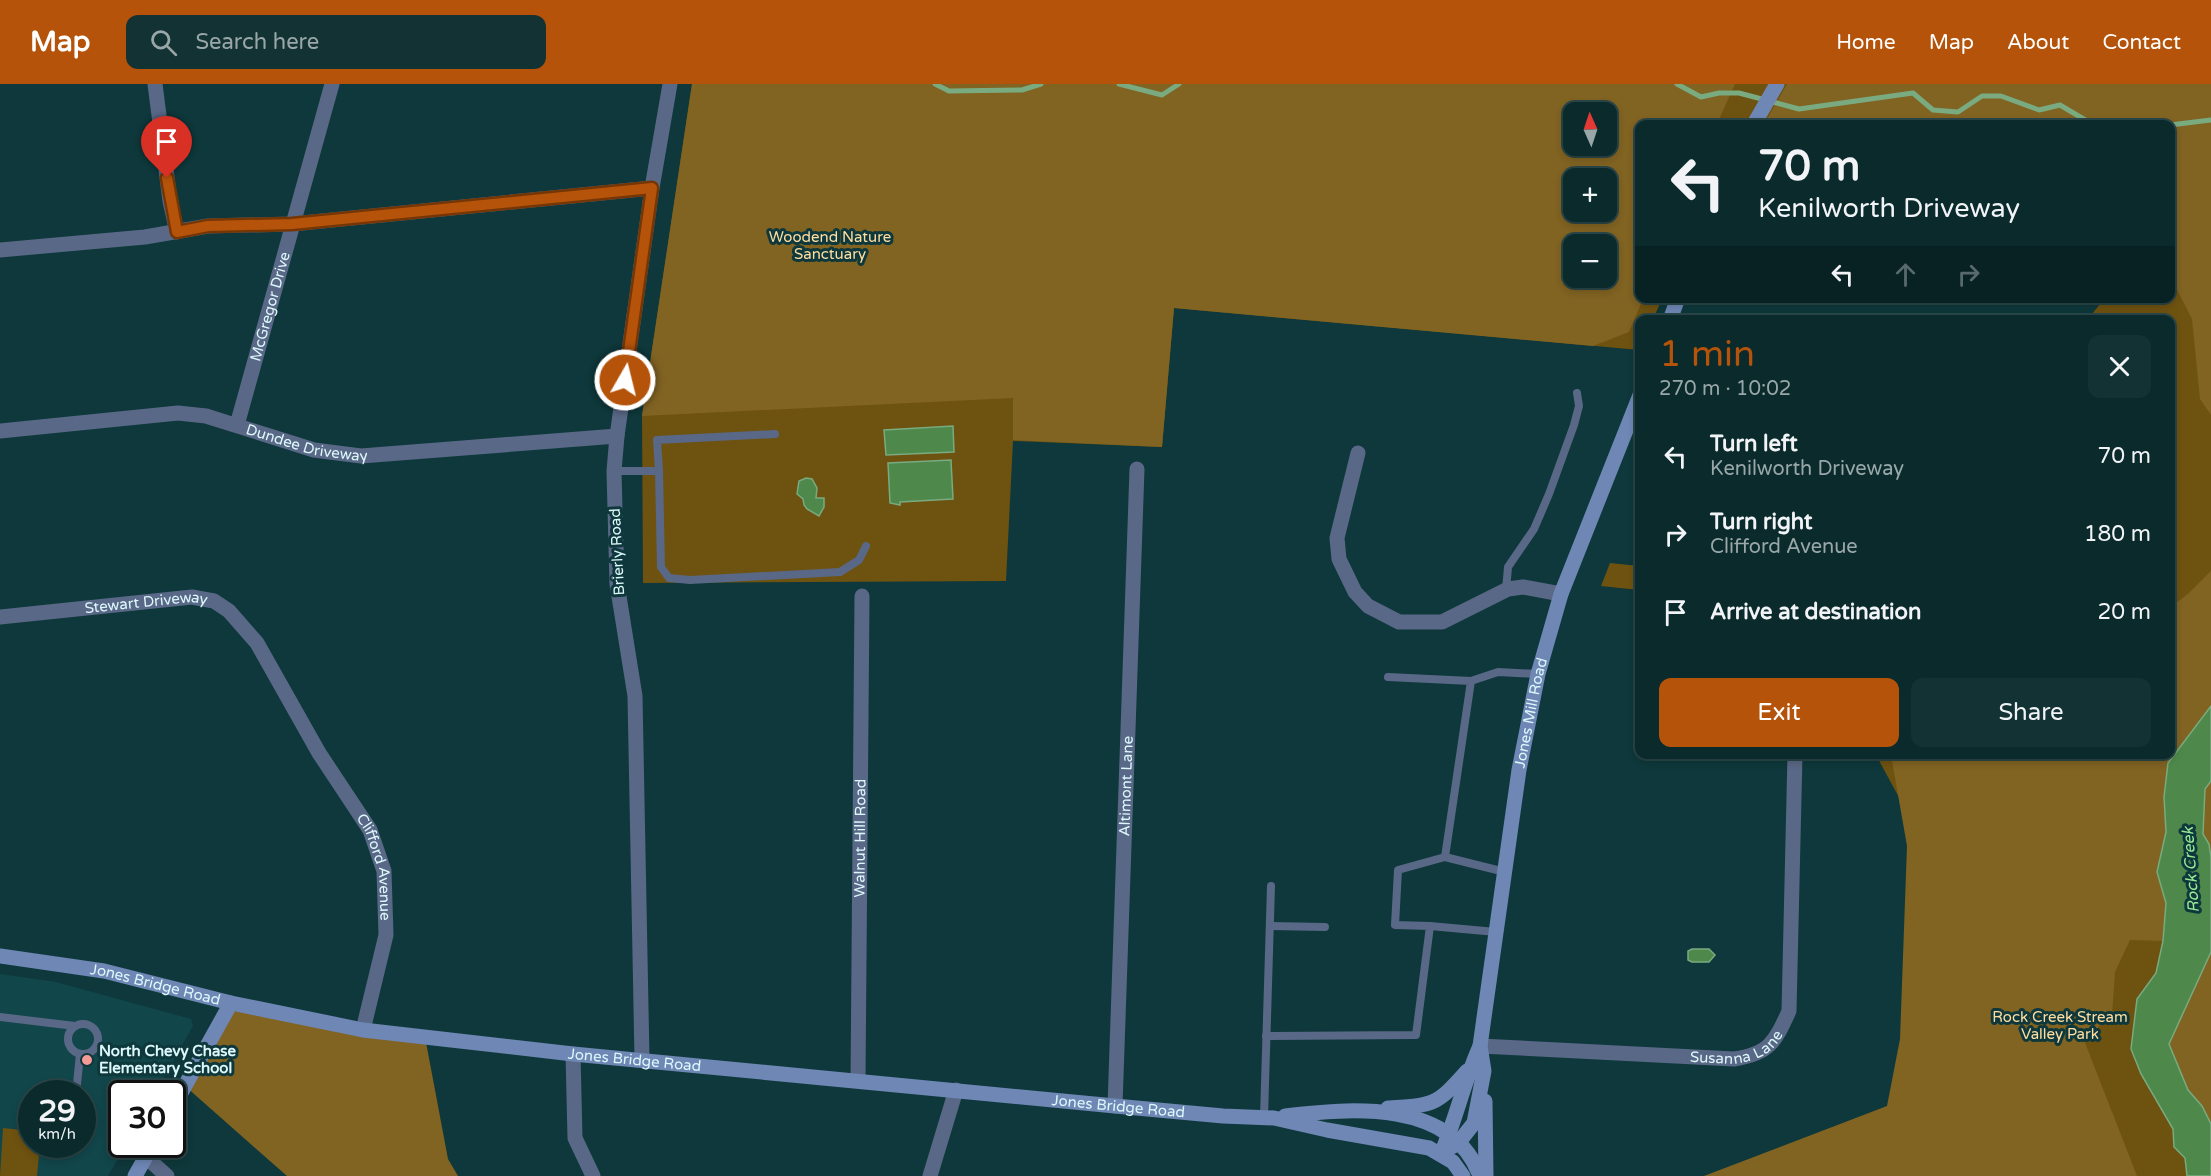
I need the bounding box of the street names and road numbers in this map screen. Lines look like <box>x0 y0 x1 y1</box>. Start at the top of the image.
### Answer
street label: McGregor Drive <box>246 250 294 363</box>
street label: Dundee Driveway <box>244 420 368 465</box>
street label: Brierly Road <box>606 508 628 596</box>
street label: Stewart Driveway <box>84 588 209 617</box>
street label: Jones Mill Road <box>1511 656 1551 769</box>
street label: Altimont Lane <box>1115 736 1137 837</box>
street label: Walnut Hill Road <box>851 779 869 897</box>
street label: Clifford Avenue <box>353 810 395 921</box>
street label: Jones Bridge Road <box>89 960 222 1009</box>
street label: Susanna Lane <box>1690 1027 1787 1068</box>
street label: Jones Bridge Road <box>567 1044 702 1075</box>
street label: Jones Bridge Road <box>1051 1091 1186 1121</box>

